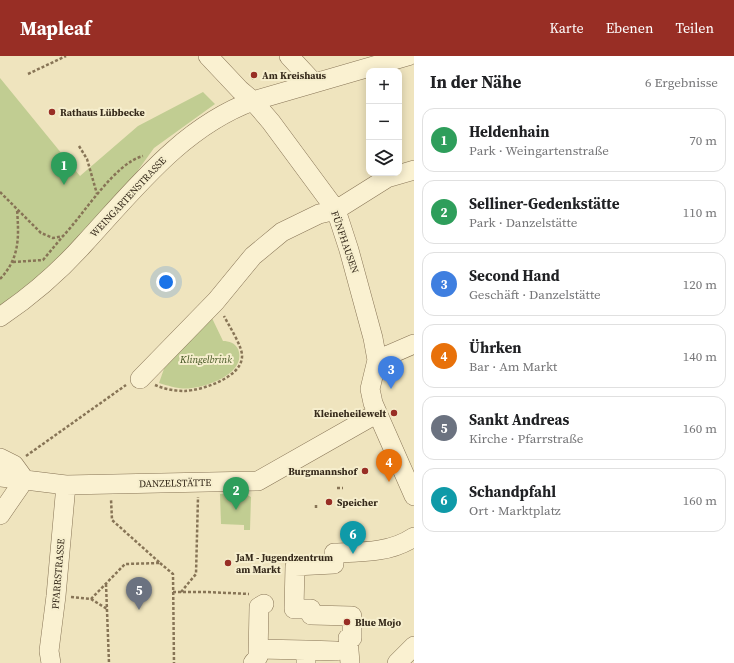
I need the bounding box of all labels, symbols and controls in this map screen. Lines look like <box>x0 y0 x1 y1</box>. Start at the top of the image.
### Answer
text: Mapleaf <box>20 15 91 41</box>
text: Karte <box>549 18 584 38</box>
text: Ebenen <box>606 18 653 38</box>
text: Teilen <box>675 18 714 38</box>
map controls <box>366 68 402 176</box>
button: + <box>366 68 402 104</box>
place label: Am Kreishaus <box>262 69 327 82</box>
marker: Am Kreishaus <box>249 70 259 80</box>
text: In der Nähe <box>430 70 521 94</box>
text: 6 Ergebnisse <box>645 74 718 91</box>
button: − <box>366 104 402 140</box>
place label: Rathaus Lübbecke <box>60 106 145 119</box>
marker: Rathaus Lübbecke <box>47 107 57 117</box>
text: Heldenhain <box>469 121 550 142</box>
text: 1 <box>440 132 448 149</box>
text: 70 m <box>689 132 717 149</box>
button: layers <box>366 140 402 176</box>
text: Park · Weingartenstraße <box>469 142 609 159</box>
pin: 1 <box>51 152 77 185</box>
street label: WEINGARTENSTRASSE <box>87 154 169 240</box>
text: Selliner-Gedenkstätte <box>469 193 619 214</box>
text: 2 <box>440 204 448 221</box>
text: 110 m <box>683 204 717 221</box>
street label: FÜNFHAUSEN <box>328 209 362 275</box>
text: Park · Danzelstätte <box>469 214 577 231</box>
text: Second Hand <box>469 265 560 286</box>
your location <box>156 272 176 292</box>
text: 3 <box>440 276 448 293</box>
text: 120 m <box>683 276 717 293</box>
text: Geschäft · Danzelstätte <box>469 286 601 303</box>
text: Ührken <box>469 337 522 358</box>
text: 4 <box>440 348 448 365</box>
text: 140 m <box>683 348 717 365</box>
park label: Klingelbrink <box>179 353 232 366</box>
pin: 3 <box>378 356 404 389</box>
text: Bar · Am Markt <box>469 358 557 375</box>
place label: Kleineheilewelt <box>314 407 386 420</box>
marker: Kleineheilewelt <box>389 408 399 418</box>
text: Sankt Andreas <box>469 409 569 430</box>
text: 5 <box>440 420 448 437</box>
text: 160 m <box>683 420 717 437</box>
text: Kirche · Pfarrstraße <box>469 430 583 447</box>
pin: 4 <box>376 449 402 482</box>
place label: Burgmannshof <box>288 465 358 478</box>
marker: Burgmannshof <box>360 466 370 476</box>
street label: DANZELSTÄTTE <box>139 476 211 490</box>
pin: 2 <box>223 477 249 510</box>
text: Schandpfahl <box>469 481 556 502</box>
text: 6 <box>440 492 448 509</box>
text: 160 m <box>683 492 717 509</box>
place label: Speicher <box>337 496 378 509</box>
marker: Speicher <box>324 497 334 507</box>
text: Ort · Marktplatz <box>469 502 561 519</box>
pin: 6 <box>340 521 366 554</box>
street label: PFARRSTRASSE <box>48 538 68 610</box>
place label: JaM - Jugendzentrum am Markt <box>235 551 333 576</box>
marker: JaM - Jugendzentrum am Markt <box>223 558 233 568</box>
pin: 5 <box>126 577 152 610</box>
place label: Blue Mojo <box>355 616 401 629</box>
marker: Blue Mojo <box>342 617 352 627</box>

